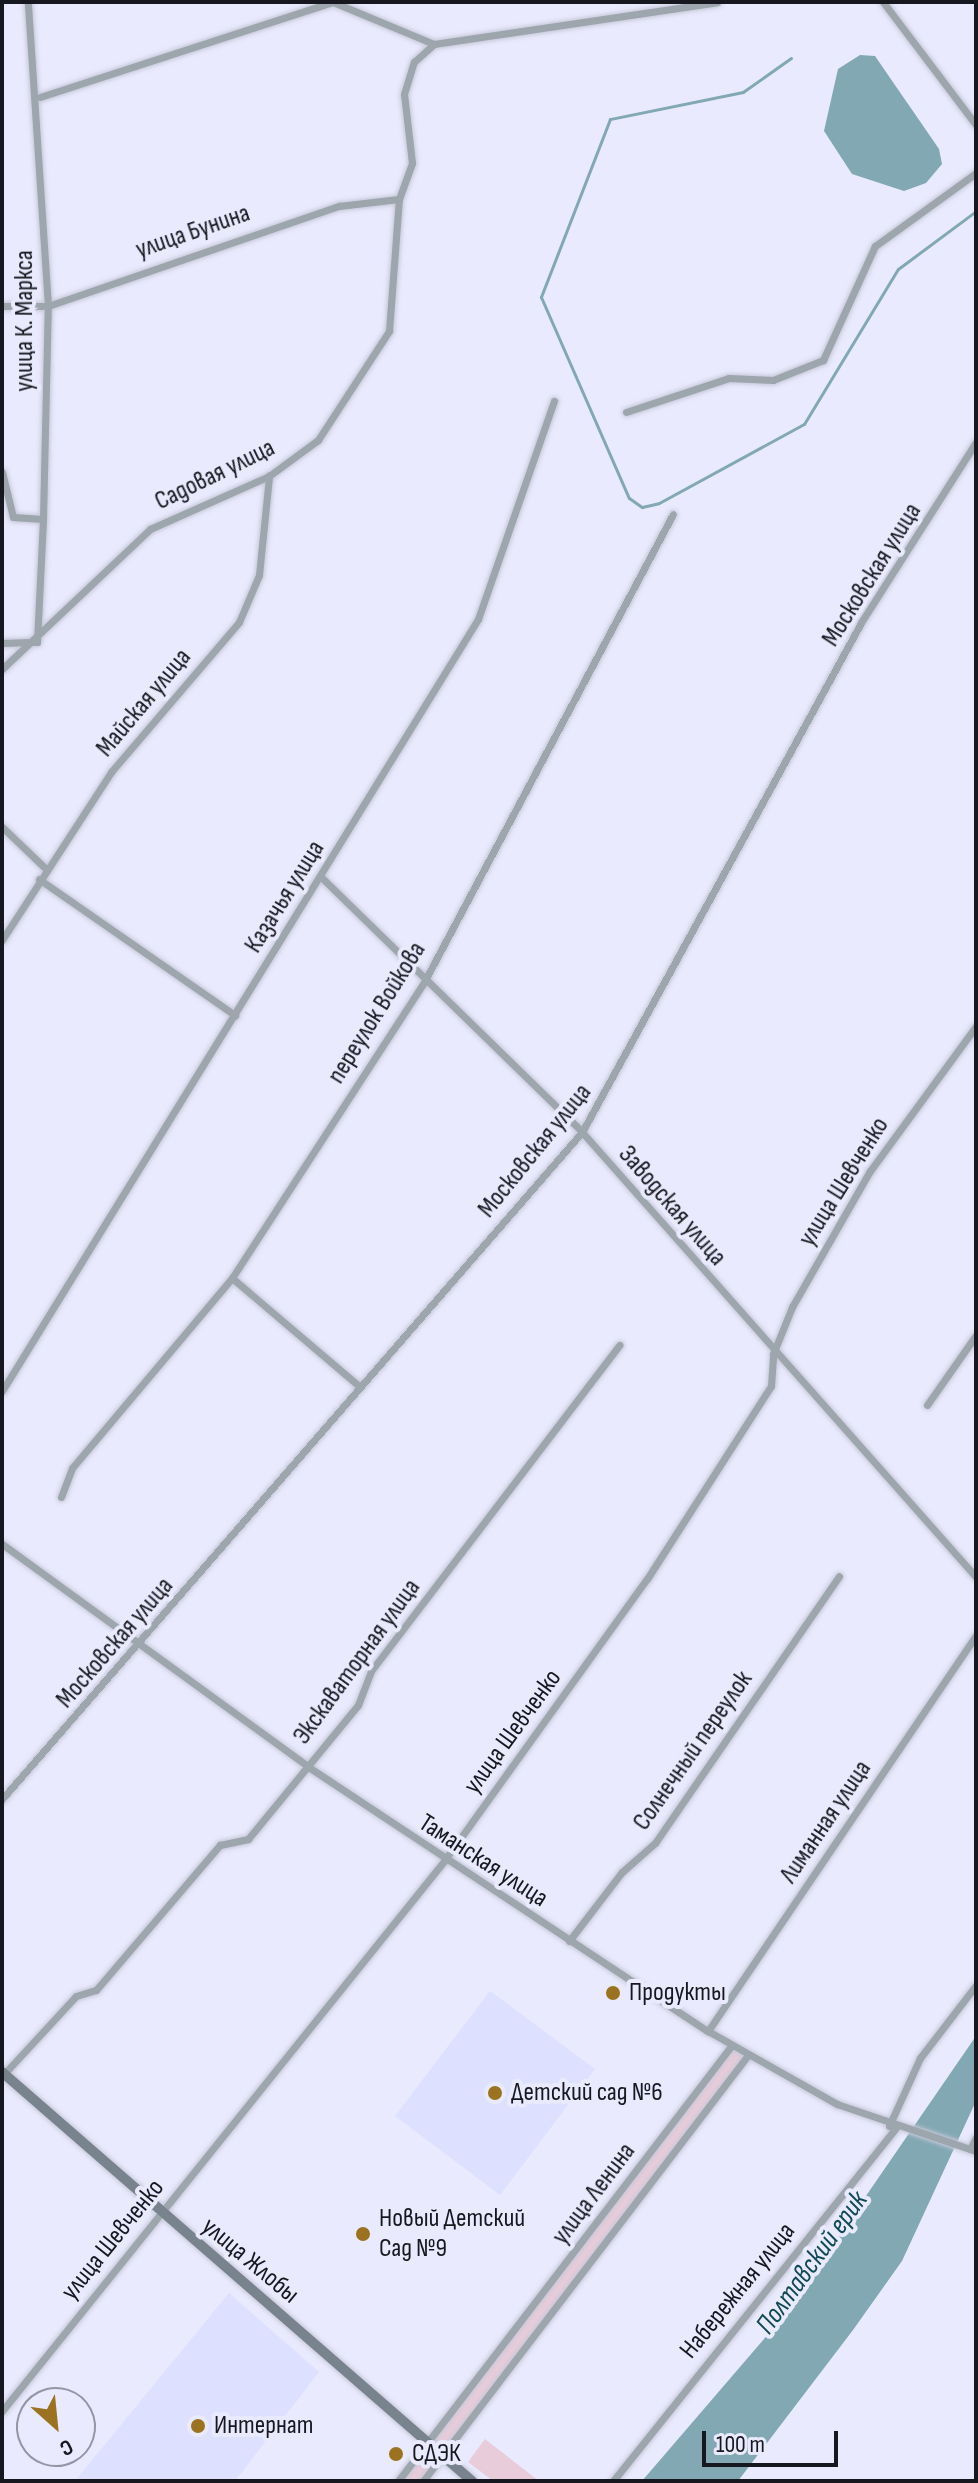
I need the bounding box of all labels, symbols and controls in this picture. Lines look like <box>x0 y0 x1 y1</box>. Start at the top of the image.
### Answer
street label: улица Бунина <box>132 198 254 266</box>
street label: улица К. Маркса <box>9 250 41 392</box>
street label: Садовая улица <box>150 433 280 517</box>
street label: Московская улица <box>816 498 928 652</box>
street label: Майская улица <box>90 643 198 763</box>
street label: Казачья улица <box>238 835 332 959</box>
street label: переулок Войкова <box>321 936 433 1090</box>
street label: Московская улица <box>472 1078 598 1224</box>
street label: улица Шевченко <box>792 1112 896 1252</box>
street label: Заводская улица <box>611 1140 733 1272</box>
street label: Московская улица <box>50 1571 180 1715</box>
street label: Экскаваторная улица <box>287 1573 427 1751</box>
street label: улица Шевченко <box>457 1664 569 1800</box>
street label: Солнечный переулок <box>627 1665 759 1837</box>
street label: Лиманная улица <box>774 1755 878 1889</box>
street label: Таманская улица <box>413 1808 553 1914</box>
place label: Продукты <box>629 1977 726 2009</box>
marker: Продукты <box>604 1984 622 2002</box>
place label: Детский сад №6 <box>511 2077 663 2109</box>
marker: Детский сад №6 <box>486 2084 504 2102</box>
street label: улица Ленина <box>546 2137 642 2251</box>
street label: улица Шевченко <box>55 2173 171 2307</box>
water label: Полтавский ерик <box>749 2185 875 2341</box>
place label: Новый Детский Сад №9 <box>379 2203 525 2264</box>
street label: улица Жлобы <box>195 2211 305 2311</box>
street label: Набережная улица <box>674 2217 802 2365</box>
marker: Новый Детский Сад №9 <box>354 2225 372 2243</box>
north arrow <box>16 2387 96 2467</box>
place label: Интернат <box>214 2410 314 2442</box>
scale bar <box>706 2415 842 2465</box>
marker: Интернат <box>189 2417 207 2435</box>
text: 100 m <box>716 2430 765 2459</box>
text: С <box>55 2432 77 2462</box>
place label: СДЭК <box>412 2438 461 2470</box>
marker: СДЭК <box>387 2445 405 2463</box>

